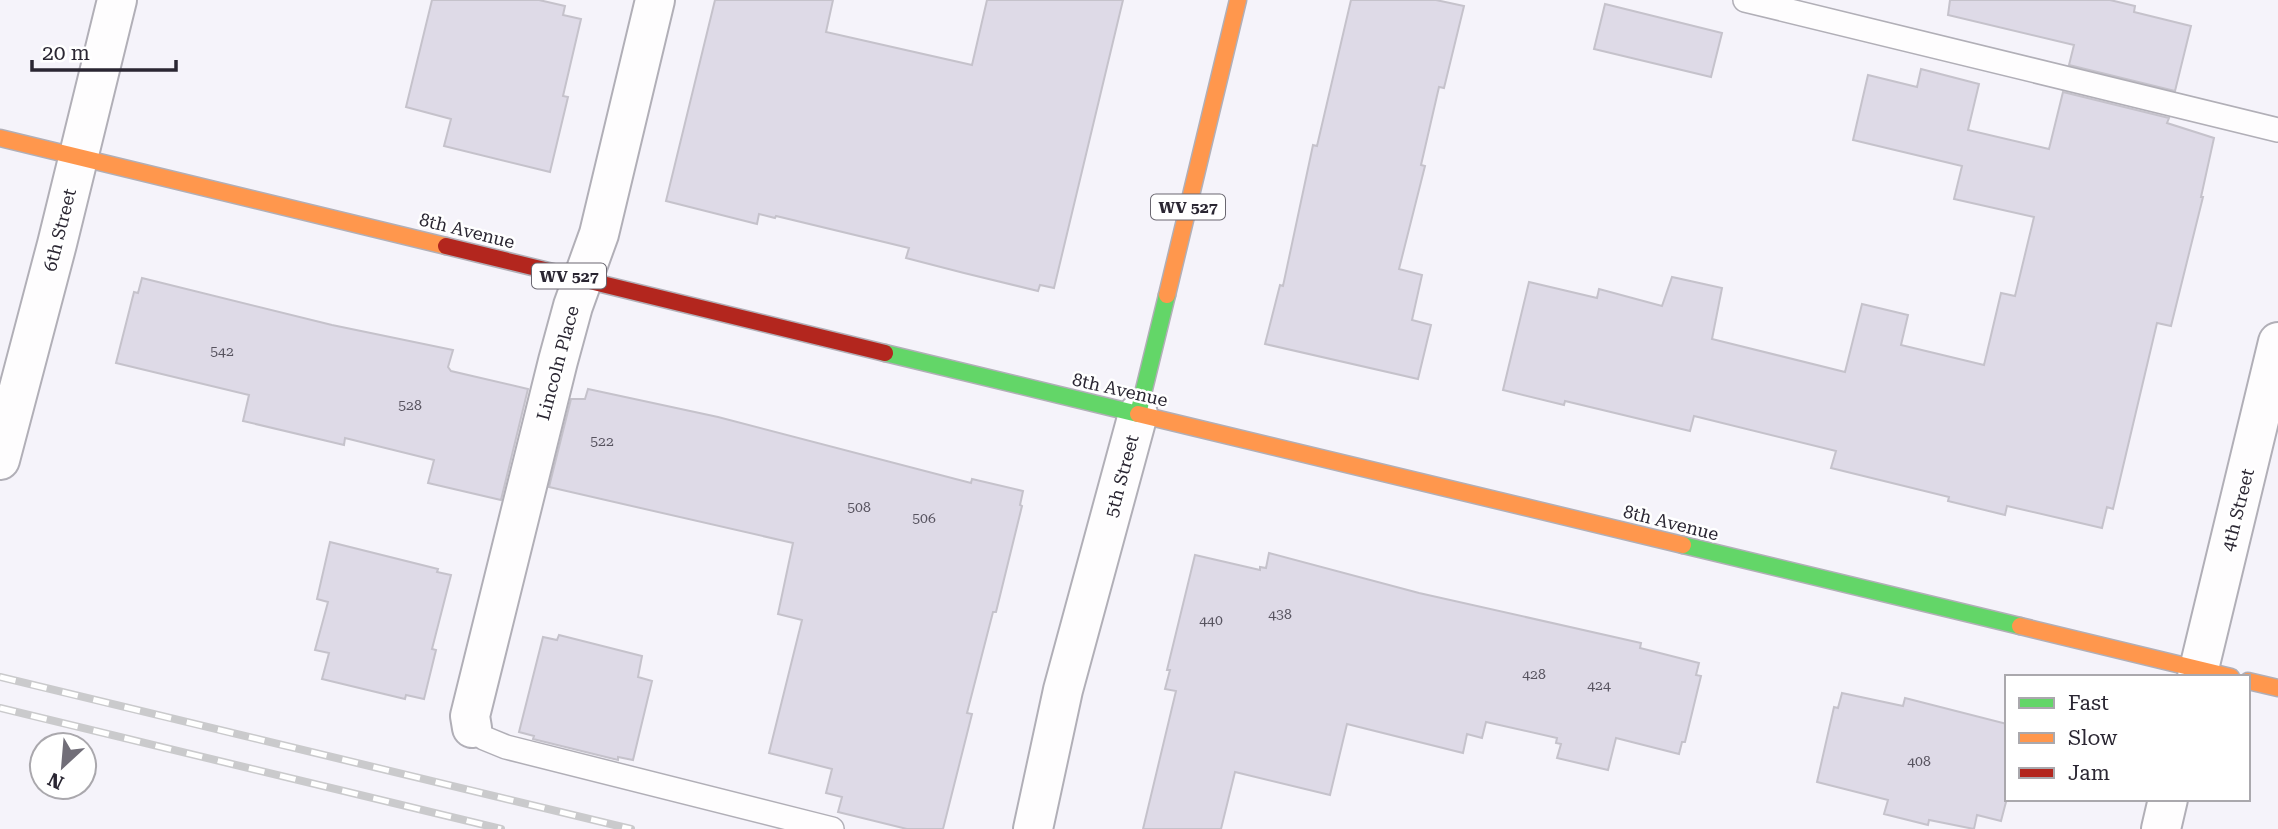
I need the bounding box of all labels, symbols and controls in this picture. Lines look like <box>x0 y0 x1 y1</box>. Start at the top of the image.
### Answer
scale bar <box>32 28 175 72</box>
text: 20 m <box>42 41 90 65</box>
street label: 6th Street <box>39 186 80 273</box>
road number: WV 527 <box>1151 195 1225 220</box>
street label: 8th Avenue <box>417 209 517 253</box>
road number: WV 527 <box>532 264 606 288</box>
street label: Lincoln Place <box>532 303 583 423</box>
house number: 542 <box>210 343 234 359</box>
street label: 8th Avenue <box>1070 368 1170 411</box>
house number: 528 <box>398 397 422 413</box>
street label: 5th Street <box>1100 432 1143 519</box>
house number: 522 <box>590 433 614 449</box>
street label: 4th Street <box>2217 466 2258 553</box>
house number: 508 <box>847 499 871 515</box>
street label: 8th Avenue <box>1621 501 1721 545</box>
house number: 506 <box>912 510 936 526</box>
house number: 438 <box>1268 606 1292 622</box>
house number: 440 <box>1199 612 1223 628</box>
house number: 428 <box>1522 666 1546 682</box>
legend <box>2005 675 2250 801</box>
house number: 424 <box>1587 677 1611 693</box>
text: Fast <box>2068 691 2109 715</box>
text: Slow <box>2068 726 2118 750</box>
north arrow <box>28 731 98 801</box>
house number: 408 <box>1907 753 1931 769</box>
text: Jam <box>2068 761 2110 785</box>
text: N <box>44 767 67 794</box>

